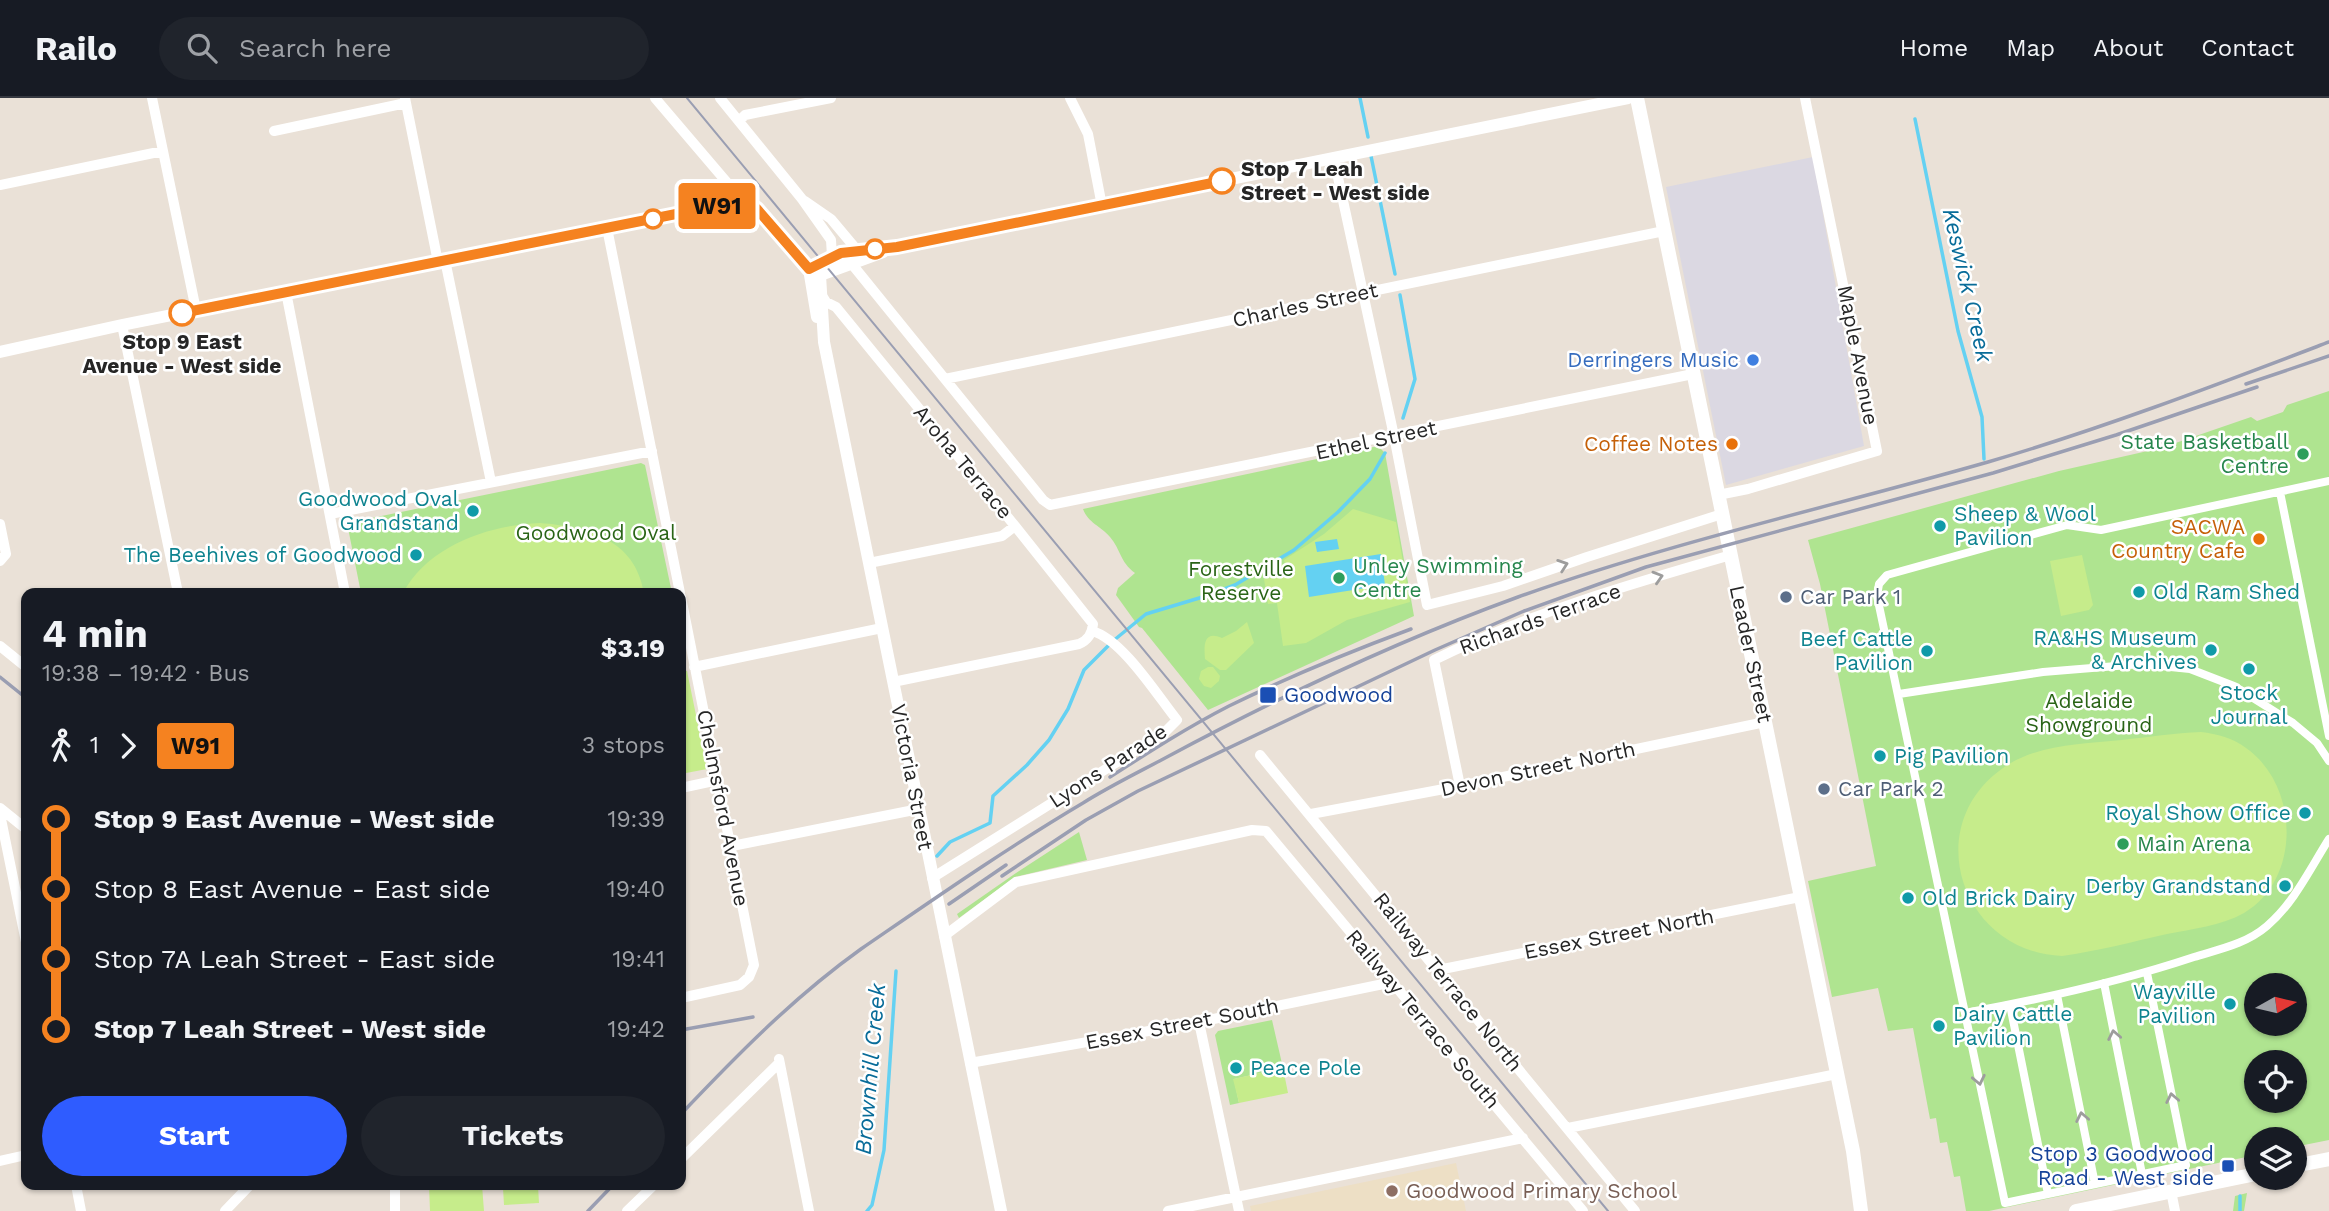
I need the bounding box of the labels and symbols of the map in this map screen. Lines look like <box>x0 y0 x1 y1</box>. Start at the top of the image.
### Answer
place label: Stop 7 Leah Street - West side <box>1241 156 1430 205</box>
marker: Stop 7 Leah Street - West side <box>1209 168 1235 194</box>
line badge: W91 <box>677 183 757 229</box>
water label: Keswick Creek <box>1937 205 1999 366</box>
unlabelled marker <box>643 209 663 229</box>
unlabelled marker <box>865 239 885 259</box>
street label: Charles Street <box>1230 277 1380 332</box>
street label: Maple Avenue <box>1833 283 1884 427</box>
marker: Stop 9 East Avenue - West side <box>169 300 195 326</box>
place label: Stop 9 East Avenue - West side <box>83 329 281 378</box>
place label: Derringers Music <box>1567 347 1739 372</box>
marker: Derringers Music <box>1745 352 1761 368</box>
street label: Aroha Terrace <box>909 400 1018 524</box>
street label: Ethel Street <box>1313 414 1439 465</box>
place label: State Basketball Centre <box>2120 429 2290 478</box>
place label: Coffee Notes <box>1584 431 1718 456</box>
marker: Coffee Notes <box>1724 436 1740 452</box>
marker: State Basketball Centre <box>2295 446 2311 462</box>
place label: Goodwood Oval Grandstand <box>298 486 460 535</box>
place label: Sheep & Wool Pavilion <box>1954 501 2096 550</box>
marker: Goodwood Oval Grandstand <box>465 503 481 519</box>
place label: SACWA Country Cafe <box>2111 514 2245 563</box>
marker: Sheep & Wool Pavilion <box>1932 518 1948 534</box>
park label: Goodwood Oval <box>516 520 677 545</box>
marker: SACWA Country Cafe <box>2251 531 2267 547</box>
place label: The Beehives of Goodwood <box>124 542 402 567</box>
marker: The Beehives of Goodwood <box>408 547 424 563</box>
place label: Unley Swimming Centre <box>1353 553 1523 602</box>
park label: Forestville Reserve <box>1188 556 1294 605</box>
one-way arrow <box>1556 559 1569 573</box>
marker: Unley Swimming Centre <box>1331 570 1347 586</box>
one-way arrow <box>1652 571 1664 585</box>
street label: Richards Terrace <box>1456 578 1624 659</box>
place label: Old Ram Shed <box>2153 579 2300 604</box>
street label: Leader Street <box>1725 583 1778 725</box>
place label: Car Park 1 <box>1800 584 1901 609</box>
marker: Old Ram Shed <box>2131 584 2147 600</box>
marker: Car Park 1 <box>1778 589 1794 605</box>
place label: RA&HS Museum & Archives <box>2033 625 2197 674</box>
place label: Beef Cattle Pavilion <box>1800 626 1913 675</box>
marker: RA&HS Museum & Archives <box>2203 642 2219 658</box>
marker: Beef Cattle Pavilion <box>1919 643 1935 659</box>
marker: Stock Journal <box>2241 661 2257 677</box>
place label: Stock Journal <box>2210 680 2288 729</box>
place label: Goodwood <box>1284 682 1393 707</box>
marker: Goodwood <box>1258 685 1278 705</box>
park label: Adelaide Showground <box>2026 688 2153 737</box>
street label: Victoria Street <box>886 702 939 852</box>
street label: Chelmsford Avenue <box>692 708 755 908</box>
street label: Lyons Parade <box>1044 718 1171 813</box>
street label: Devon Street North <box>1438 736 1638 801</box>
place label: Pig Pavilion <box>1894 743 2009 768</box>
marker: Pig Pavilion <box>1872 748 1888 764</box>
place label: Car Park 2 <box>1838 776 1944 801</box>
marker: Car Park 2 <box>1816 781 1832 797</box>
place label: Royal Show Office <box>2105 800 2291 825</box>
marker: Royal Show Office <box>2297 805 2313 821</box>
place label: Main Arena <box>2137 831 2251 856</box>
marker: Main Arena <box>2115 836 2131 852</box>
place label: Derby Grandstand <box>2085 873 2271 898</box>
marker: Derby Grandstand <box>2277 878 2293 894</box>
place label: Old Brick Dairy <box>1922 885 2075 910</box>
street label: Railway Terrace North <box>1369 887 1528 1076</box>
marker: Old Brick Dairy <box>1900 890 1916 906</box>
street label: Essex Street North <box>1522 903 1716 964</box>
street label: Railway Terrace South <box>1341 924 1506 1113</box>
north arrow <box>2244 973 2306 1036</box>
place label: Wayville Pavilion <box>2133 979 2216 1028</box>
water label: Brownhill Creek <box>850 981 892 1156</box>
street label: Essex Street South <box>1083 993 1281 1055</box>
marker: Wayville Pavilion <box>2222 996 2238 1012</box>
place label: Dairy Cattle Pavilion <box>1953 1001 2072 1050</box>
marker: Dairy Cattle Pavilion <box>1931 1018 1947 1034</box>
one-way arrow <box>2107 1029 2122 1041</box>
place label: Peace Pole <box>1250 1055 1361 1080</box>
marker: Peace Pole <box>1228 1060 1244 1076</box>
one-way arrow <box>1970 1074 1985 1086</box>
one-way arrow <box>2166 1092 2181 1104</box>
one-way arrow <box>2075 1111 2090 1123</box>
place label: Stop 3 Goodwood Road - West side <box>2030 1141 2214 1190</box>
marker: Stop 3 Goodwood Road - West side <box>2220 1158 2236 1174</box>
place label: Goodwood Primary School <box>1406 1178 1678 1203</box>
marker: Goodwood Primary School <box>1384 1183 1400 1199</box>

